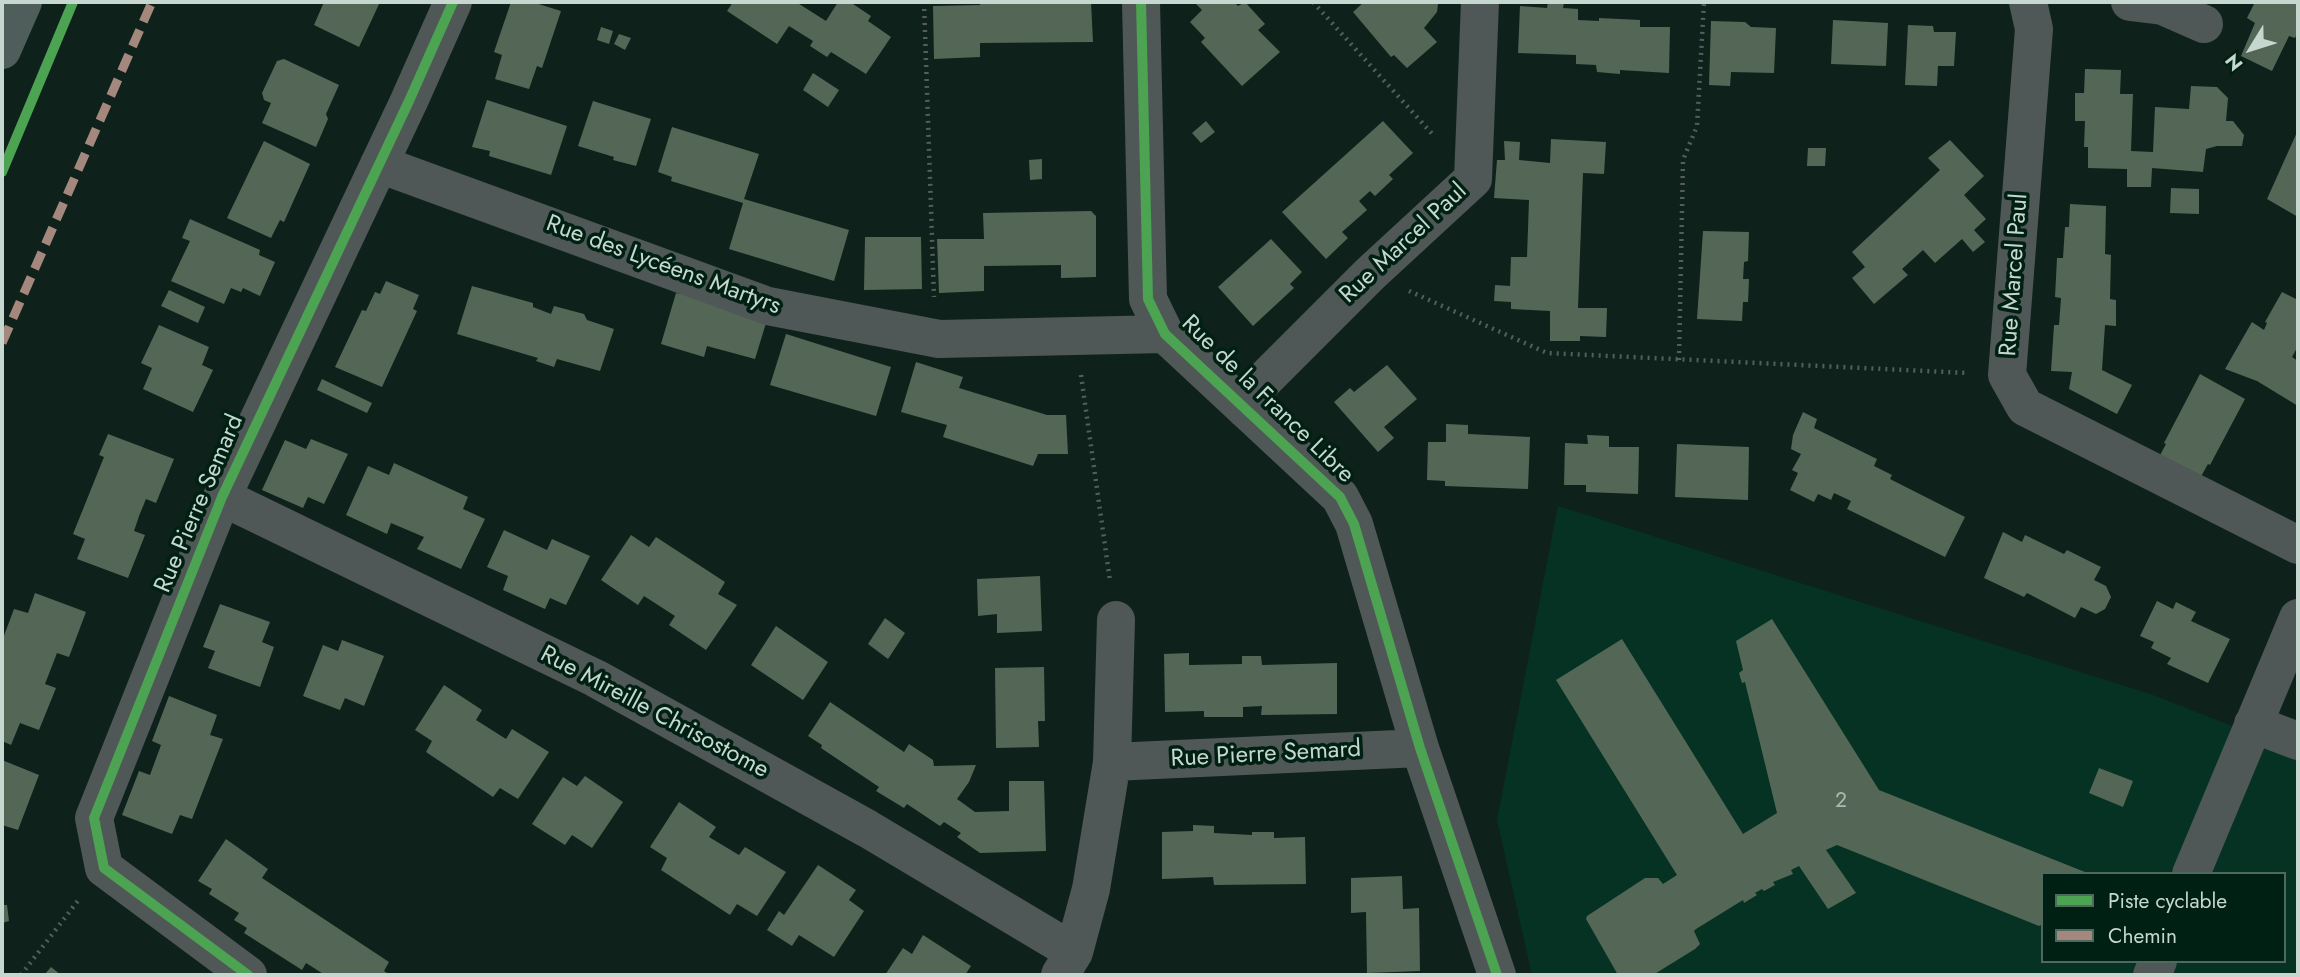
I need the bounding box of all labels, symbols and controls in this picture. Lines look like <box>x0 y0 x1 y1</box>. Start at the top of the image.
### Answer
north arrow <box>2216 14 2286 84</box>
text: N <box>2219 48 2249 76</box>
street label: Rue Marcel Paul <box>1335 178 1473 310</box>
street label: Rue Marcel Paul <box>1995 193 2035 357</box>
street label: Rue des Lycéens Martyrs <box>542 210 784 322</box>
street label: Rue de la France Libre <box>1175 310 1359 490</box>
street label: Rue Pierre Semard <box>149 411 251 597</box>
street label: Rue Mireille Chrisostome <box>535 641 773 785</box>
street label: Rue Pierre Semard <box>1170 736 1362 774</box>
house number: 2 <box>1835 789 1847 815</box>
legend <box>2041 872 2286 963</box>
text: Piste cyclable <box>2108 886 2227 916</box>
text: Chemin <box>2108 921 2177 951</box>

